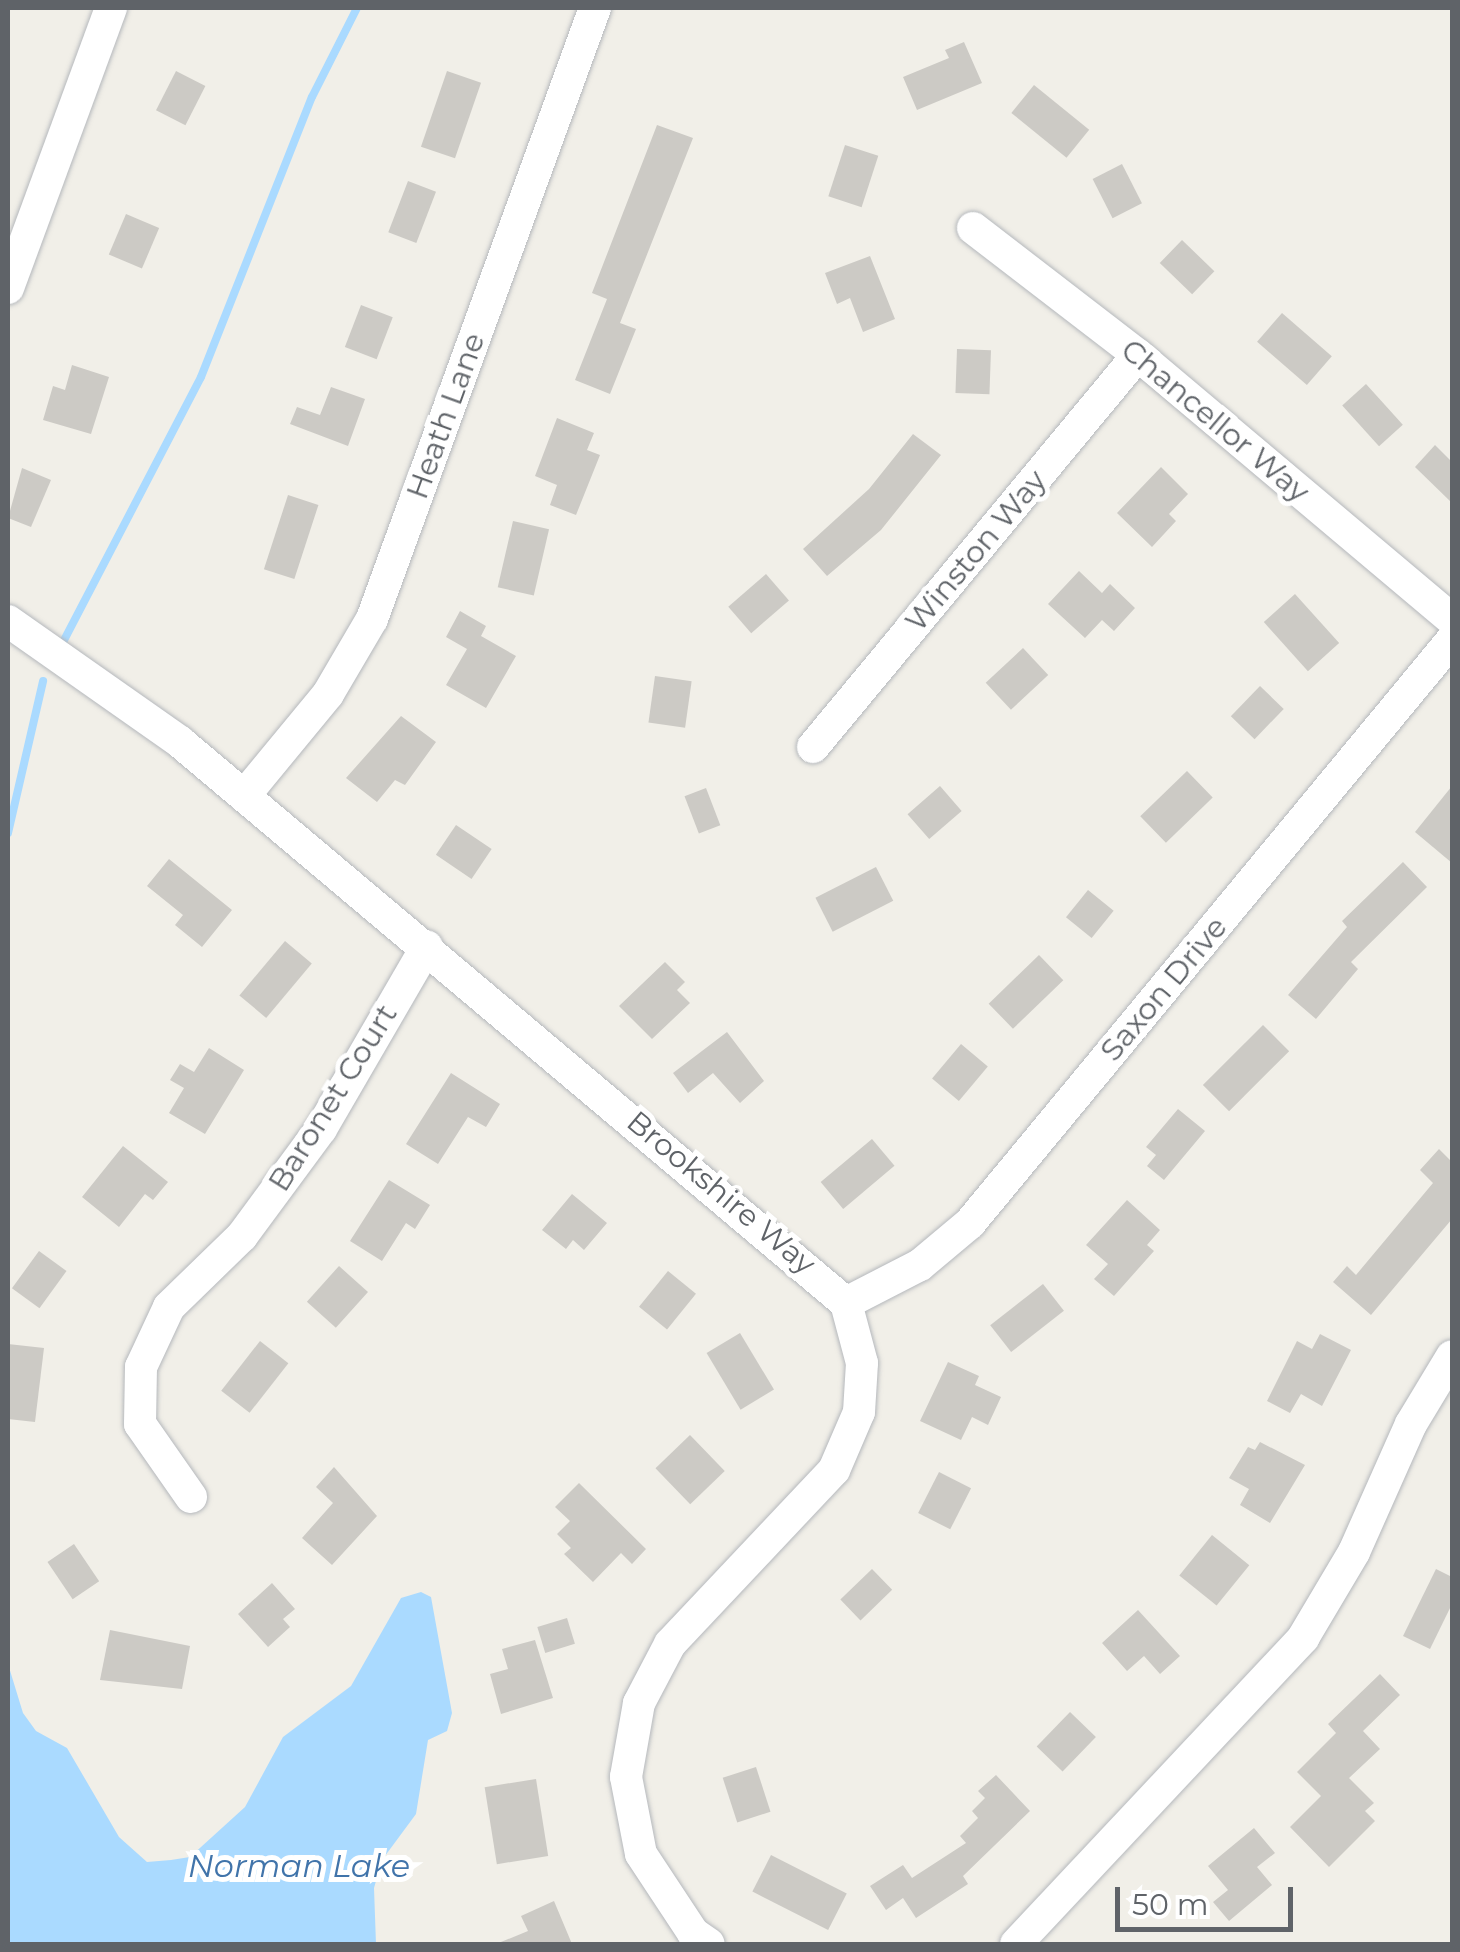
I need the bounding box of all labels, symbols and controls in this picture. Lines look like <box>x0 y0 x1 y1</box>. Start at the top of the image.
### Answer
street label: Heath Lane <box>399 328 493 504</box>
street label: Chancellor Way <box>1114 332 1316 510</box>
street label: Winston Way <box>898 463 1054 639</box>
street label: Saxon Drive <box>1093 910 1235 1068</box>
street label: Baronet Court <box>261 998 405 1198</box>
street label: Brookshire Way <box>619 1104 823 1282</box>
water label: Norman Lake <box>188 1847 410 1885</box>
scale bar <box>1120 1867 1298 1929</box>
text: 50 m <box>1132 1886 1209 1923</box>

